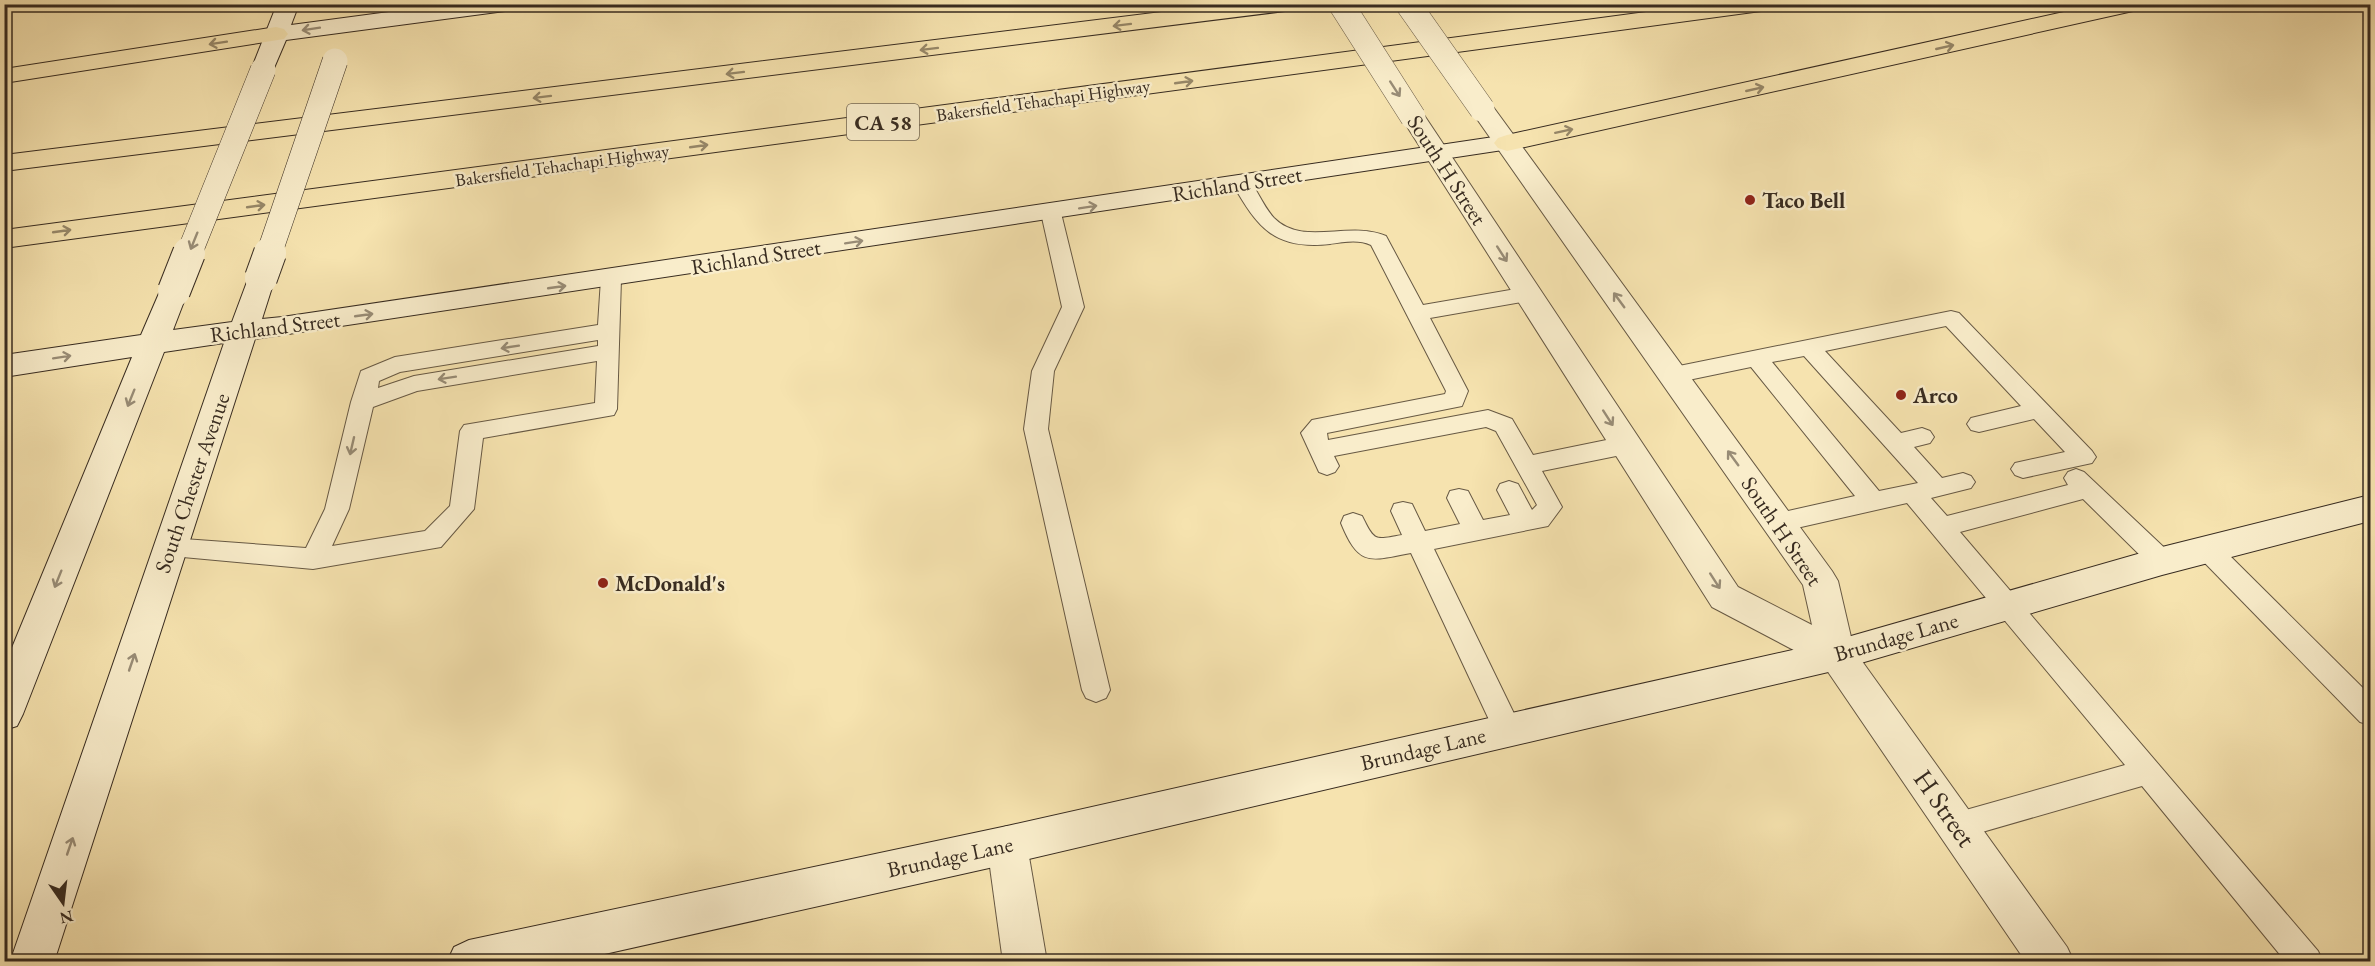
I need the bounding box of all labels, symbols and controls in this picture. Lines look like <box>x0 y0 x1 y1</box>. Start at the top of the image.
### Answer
one-way arrow <box>1113 19 1133 30</box>
one-way arrow <box>302 24 321 35</box>
one-way arrow <box>209 38 229 49</box>
one-way arrow <box>1935 40 1954 52</box>
one-way arrow <box>919 43 939 54</box>
one-way arrow <box>726 67 746 78</box>
street label: Bakersfield Tehachapi Highway <box>935 74 1152 126</box>
one-way arrow <box>1173 76 1193 87</box>
one-way arrow <box>1389 80 1401 97</box>
one-way arrow <box>1745 83 1764 95</box>
one-way arrow <box>532 91 552 102</box>
road number: CA 58 <box>847 104 919 140</box>
street label: South H Street <box>1401 109 1493 231</box>
one-way arrow <box>1554 125 1574 136</box>
street label: Bakersfield Tehachapi Highway <box>454 139 671 191</box>
one-way arrow <box>688 141 708 152</box>
street label: Richland Street <box>1170 159 1304 209</box>
place label: Taco Bell <box>1762 186 1845 215</box>
marker: Taco Bell <box>1743 193 1757 207</box>
one-way arrow <box>245 200 265 211</box>
one-way arrow <box>1078 201 1097 212</box>
one-way arrow <box>52 226 72 237</box>
one-way arrow <box>188 232 199 250</box>
street label: Richland Street <box>689 232 823 282</box>
one-way arrow <box>843 237 863 248</box>
one-way arrow <box>1495 246 1508 263</box>
one-way arrow <box>547 282 566 293</box>
one-way arrow <box>1613 292 1625 308</box>
street label: Richland Street <box>208 305 342 349</box>
one-way arrow <box>354 310 373 321</box>
one-way arrow <box>500 341 520 352</box>
one-way arrow <box>52 351 72 362</box>
one-way arrow <box>438 373 457 384</box>
place label: Arco <box>1912 381 1958 410</box>
one-way arrow <box>125 388 136 406</box>
marker: Arco <box>1894 388 1908 402</box>
street label: South Chester Avenue <box>148 389 237 577</box>
one-way arrow <box>1602 409 1614 426</box>
one-way arrow <box>345 436 357 455</box>
one-way arrow <box>1727 451 1739 467</box>
street label: South H Street <box>1735 471 1829 591</box>
one-way arrow <box>52 569 63 587</box>
place label: McDonald's <box>615 569 725 598</box>
one-way arrow <box>1709 572 1721 589</box>
marker: McDonald's <box>596 576 610 590</box>
street label: Brundage Lane <box>1831 605 1962 669</box>
one-way arrow <box>128 653 139 671</box>
street label: Brundage Lane <box>1357 720 1489 777</box>
street label: H Street <box>1906 762 1984 854</box>
street label: Brundage Lane <box>884 829 1016 884</box>
one-way arrow <box>66 837 77 856</box>
north arrow <box>33 873 93 933</box>
text: N <box>58 905 75 929</box>

